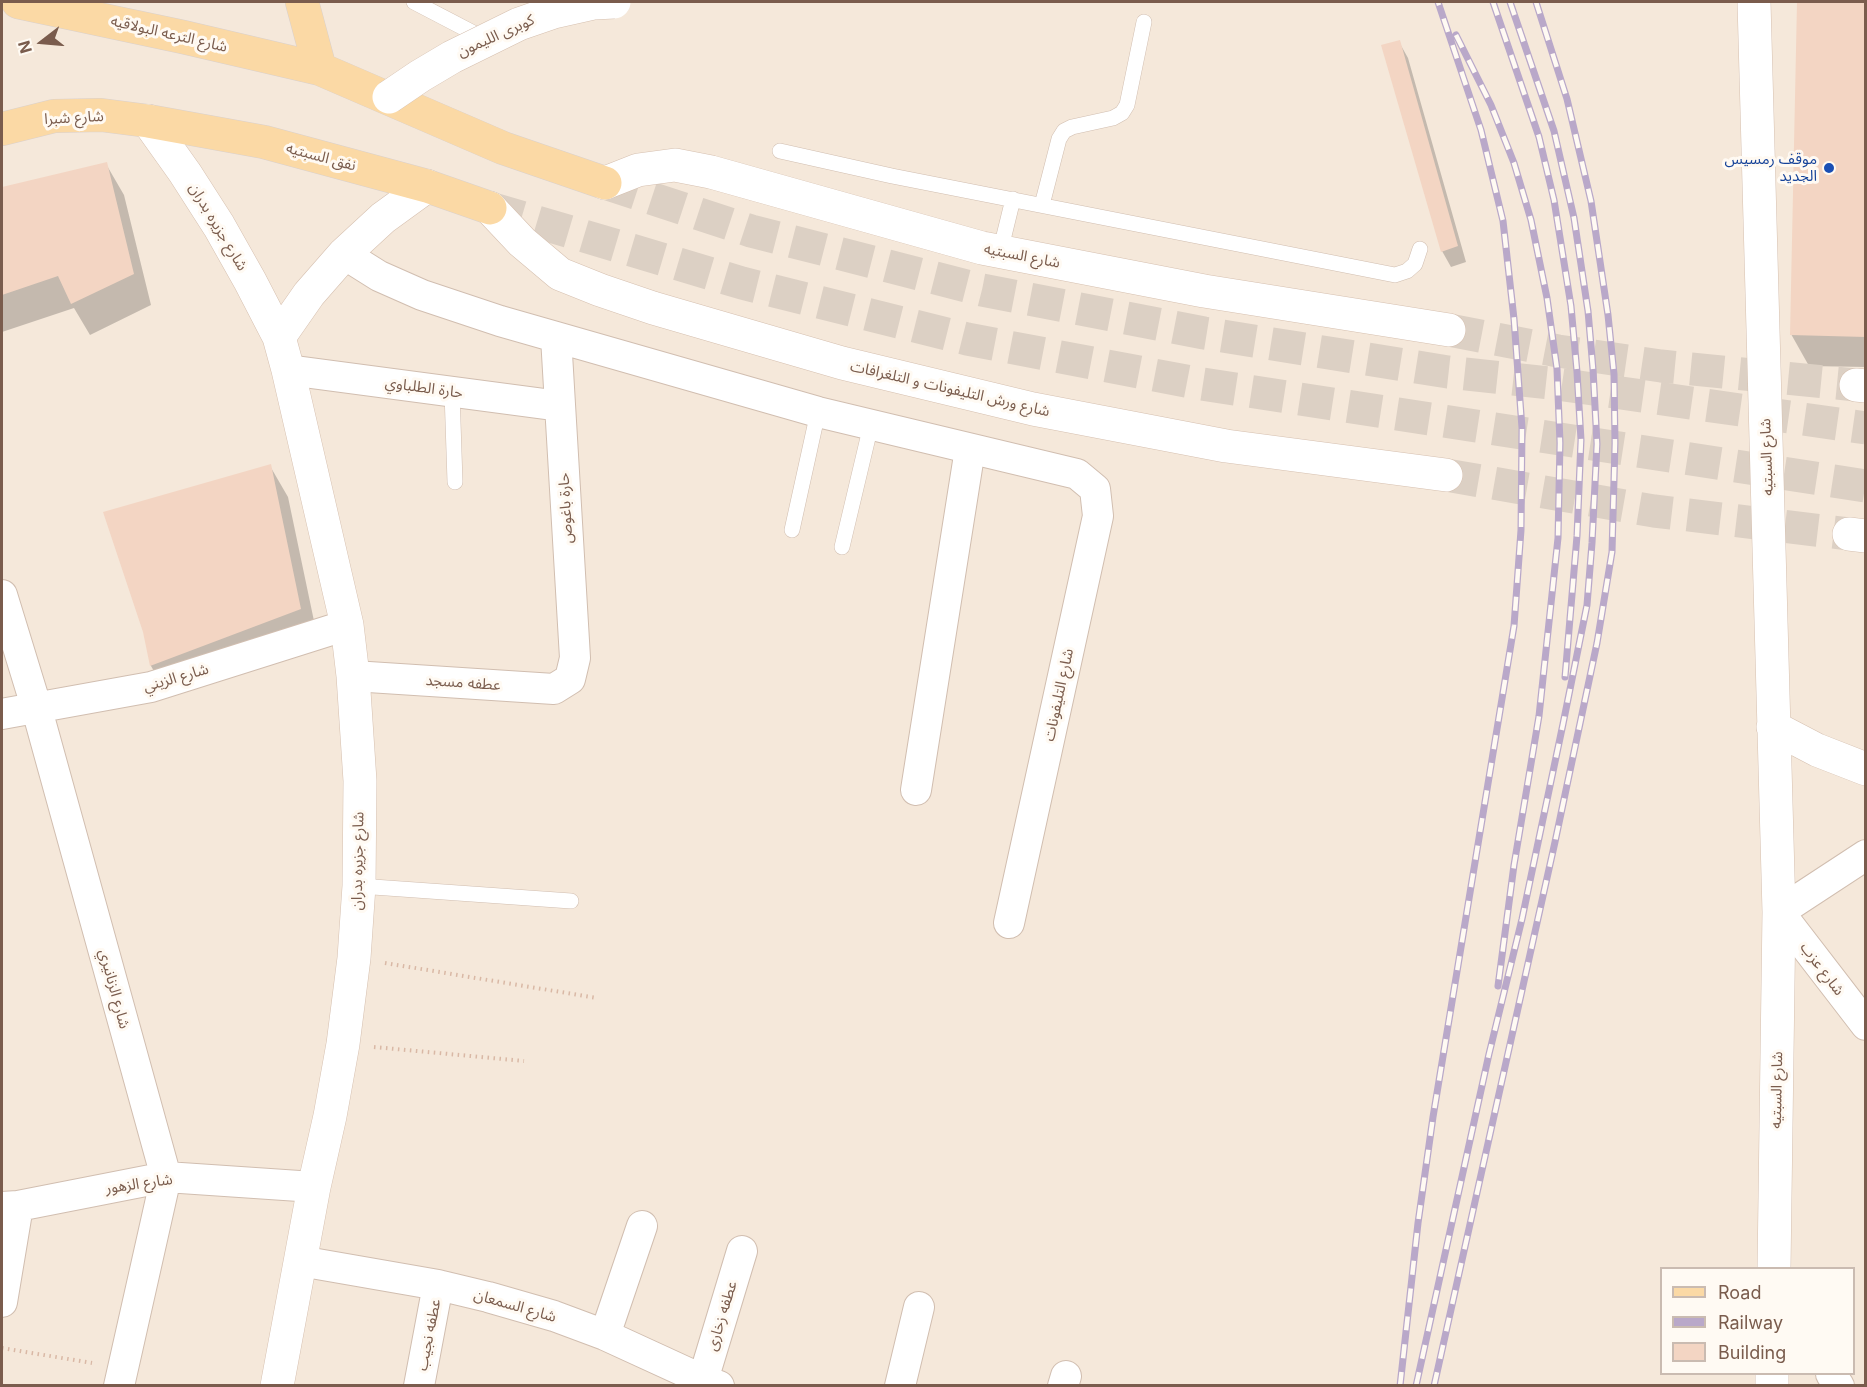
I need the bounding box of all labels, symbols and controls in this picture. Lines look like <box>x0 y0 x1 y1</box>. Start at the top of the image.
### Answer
street label: كوبرى الليمون <box>455 11 537 61</box>
north arrow <box>12 12 72 72</box>
street label: شارع الترعه البولاقيه <box>109 12 229 56</box>
text: N <box>13 38 36 56</box>
street label: شارع شبرا <box>44 107 104 129</box>
street label: نفق السبتيه <box>284 139 358 175</box>
place label: موقف رمسيس الجديد <box>1724 150 1817 185</box>
marker: موقف رمسيس الجديد <box>1822 161 1836 175</box>
street label: شارع جزيره بدران <box>185 180 251 274</box>
street label: شارع السبتيه <box>982 240 1062 272</box>
street label: شارع ورش التليفونات و التلغرافات <box>849 357 1051 421</box>
street label: حارة الطلباوي <box>384 374 464 402</box>
street label: شارع السبتيه <box>1757 418 1777 496</box>
street label: حارة باغوص <box>555 472 577 544</box>
street label: شارع التليفونات <box>1040 647 1078 743</box>
street label: شارع الزيني <box>141 660 211 696</box>
street label: عطفه مسجد <box>425 671 501 695</box>
street label: شارع جزيره بدران <box>348 811 368 911</box>
street label: شارع عزب <box>1796 939 1848 999</box>
street label: شارع الزنانيري <box>95 947 133 1031</box>
street label: شارع السبتيه <box>1767 1051 1787 1129</box>
street label: شارع الزهور <box>104 1170 174 1198</box>
legend <box>1660 1267 1855 1375</box>
street label: عطفه زخارى <box>703 1279 741 1353</box>
text: Road <box>1718 1282 1761 1303</box>
street label: شارع السمعان <box>472 1286 558 1326</box>
street label: عطفه نجيب <box>413 1298 445 1372</box>
text: Railway <box>1718 1312 1783 1333</box>
text: Building <box>1718 1342 1786 1363</box>

